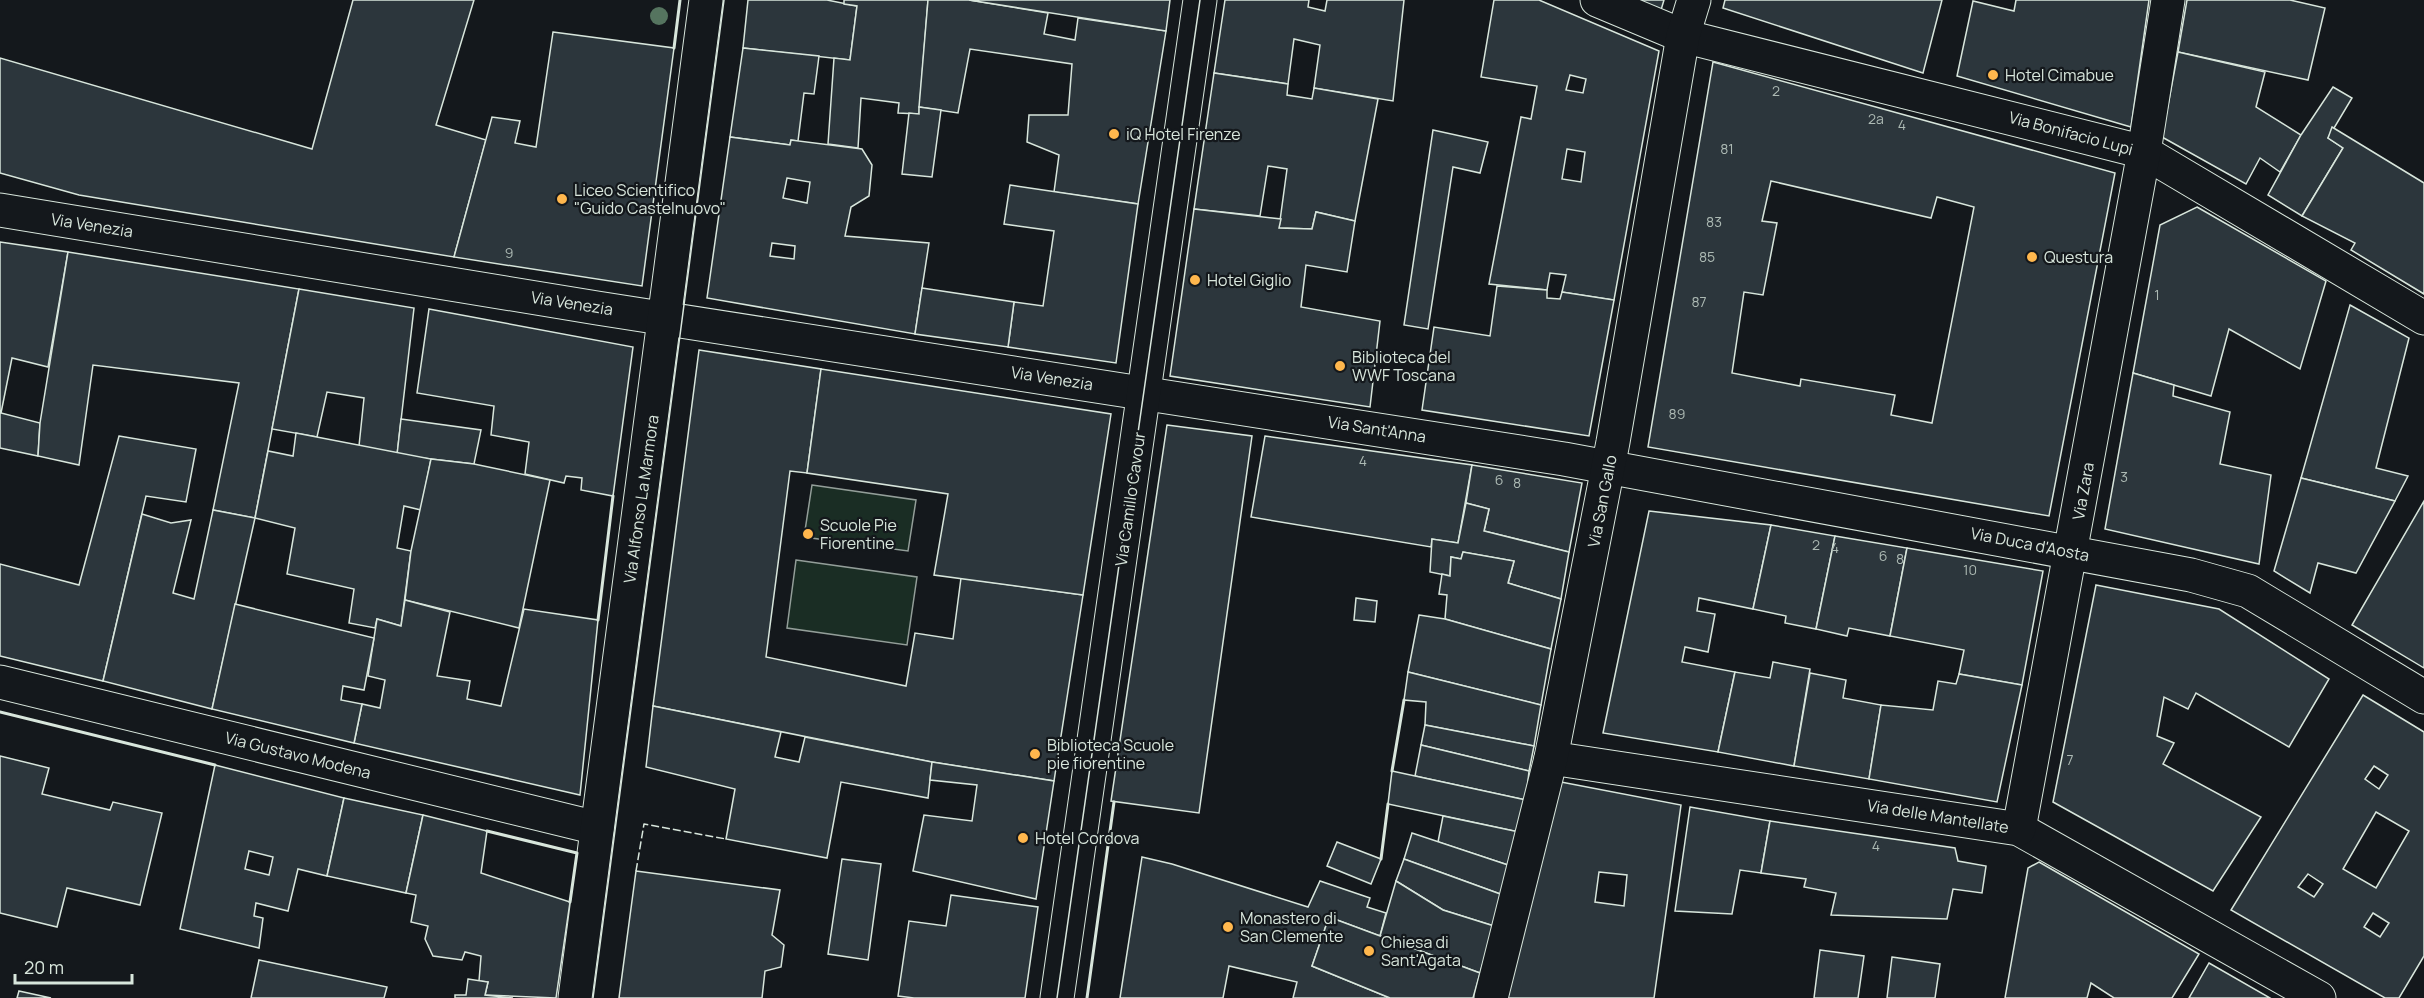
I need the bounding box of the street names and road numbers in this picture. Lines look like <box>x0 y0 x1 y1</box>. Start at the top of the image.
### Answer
street label: Via Bonifacio Lupi <box>2006 106 2136 160</box>
street label: Via Venezia <box>49 208 135 242</box>
street label: Via Venezia <box>529 286 615 320</box>
street label: Via Venezia <box>1009 361 1095 395</box>
street label: Via Sant'Anna <box>1326 410 1428 448</box>
street label: Via Alfonso La Marmora <box>618 413 664 585</box>
street label: Via Camillo Cavour <box>1110 430 1150 568</box>
street label: Via San Gallo <box>1582 453 1622 549</box>
street label: Via Zara <box>2067 460 2099 522</box>
street label: Via Duca d'Aosta <box>1969 522 2091 566</box>
street label: Via Gustavo Modena <box>223 726 373 784</box>
street label: Via delle Mantellate <box>1866 794 2010 838</box>

